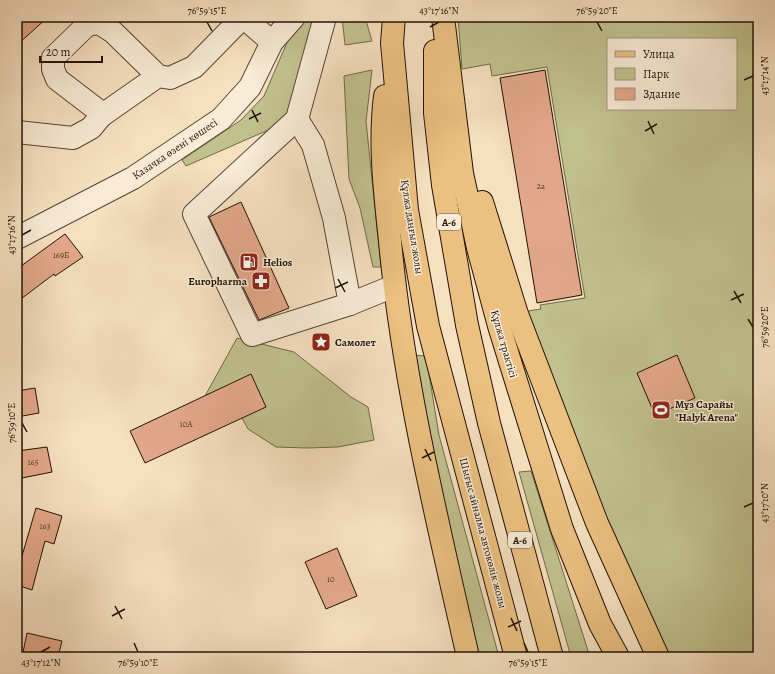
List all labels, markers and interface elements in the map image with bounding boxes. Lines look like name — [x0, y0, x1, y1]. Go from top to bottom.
text: 76°59'15"E — [187, 4, 227, 17]
text: 43°17'16"N — [419, 4, 459, 17]
text: 76°59'20"E — [576, 4, 618, 17]
scale bar — [40, 38, 102, 64]
legend — [607, 38, 737, 110]
text: 20 m — [46, 44, 70, 60]
text: Улица — [643, 46, 675, 62]
text: 43°17'14"N — [758, 56, 771, 96]
text: Парк — [643, 66, 669, 82]
text: Здание — [643, 86, 680, 102]
street label: Казачка өзені көшесі — [129, 115, 221, 183]
street label: Құлжа даңғыл жолы — [397, 179, 427, 275]
house number: 2а — [537, 180, 546, 192]
road number: A-6 — [437, 214, 461, 230]
text: 43°17'16"N — [5, 215, 18, 255]
house number: 169Б — [53, 249, 69, 261]
fuel station icon: Helios — [238, 251, 260, 273]
place label: Helios — [263, 255, 293, 270]
pharmacy icon: Europharma — [250, 270, 272, 292]
place label: Europharma — [188, 274, 248, 289]
text: 76°59'20"E — [758, 306, 771, 348]
street label: Құлжа трактісі — [487, 308, 521, 380]
place icon: Самолет — [310, 331, 332, 353]
place label: Самолет — [335, 335, 376, 350]
place label: Мұз Сарайы "Halyk Arena" — [675, 397, 738, 425]
sports icon: Мұз Сарайы "Halyk Arena" — [650, 399, 672, 421]
text: 76°59'10"E — [5, 403, 18, 443]
house number: 10А — [179, 418, 193, 430]
house number: 165 — [27, 456, 39, 468]
street label: Шығыс айналма автокөлік жолы — [456, 456, 510, 610]
text: 43°17'10"N — [758, 483, 771, 523]
house number: 163 — [40, 520, 51, 532]
road number: A-6 — [508, 532, 532, 548]
house number: 10 — [327, 573, 335, 585]
text: 43°17'12"N — [21, 656, 61, 669]
text: 76°59'10"E — [118, 656, 158, 669]
text: 76°59'15"E — [508, 656, 548, 669]

